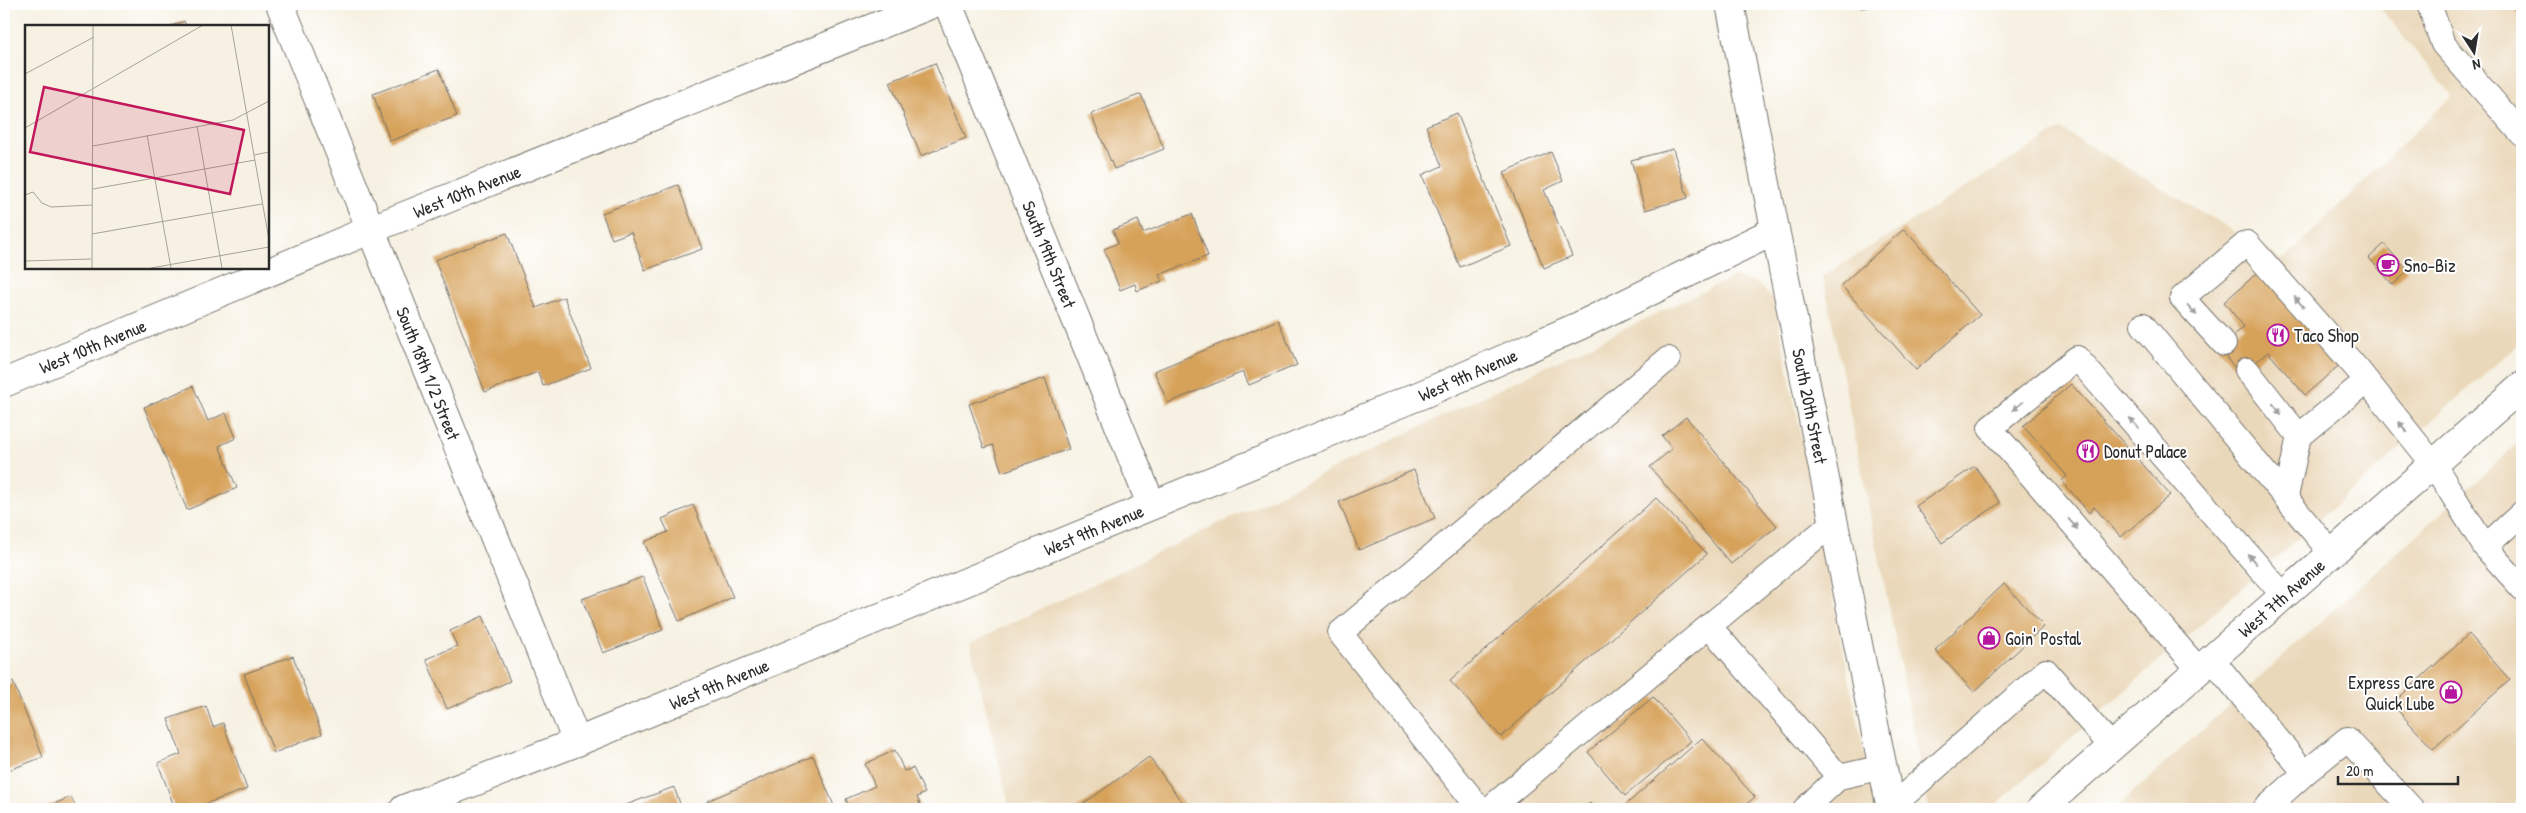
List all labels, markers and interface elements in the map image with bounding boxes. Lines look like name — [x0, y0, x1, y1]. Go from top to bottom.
inset map — [25, 25, 269, 269]
north arrow — [2448, 28, 2498, 78]
text: N — [2471, 55, 2482, 75]
street label: West 10th Avenue — [409, 158, 524, 224]
street label: South 19th Street — [1017, 197, 1083, 312]
cafe icon: Sno-Biz — [2376, 253, 2400, 277]
place label: Sno-Biz — [2404, 253, 2456, 278]
one-way arrow — [2294, 296, 2305, 308]
street label: South 18th 1/2 Street — [391, 303, 467, 444]
one-way arrow — [2187, 303, 2198, 316]
street label: West 10th Avenue — [35, 312, 150, 379]
restaurant icon: Taco Shop — [2266, 323, 2290, 347]
place label: Taco Shop — [2294, 323, 2359, 348]
street label: West 9th Avenue — [1414, 342, 1521, 407]
street label: South 20th Street — [1787, 346, 1834, 467]
one-way arrow — [2012, 400, 2025, 411]
one-way arrow — [2272, 402, 2282, 415]
one-way arrow — [2128, 418, 2140, 430]
one-way arrow — [2398, 420, 2409, 433]
restaurant icon: Donut Palace — [2076, 439, 2100, 463]
place label: Donut Palace — [2104, 439, 2187, 464]
street label: West 9th Avenue — [1040, 498, 1147, 561]
one-way arrow — [2068, 518, 2079, 531]
street label: West 7th Avenue — [2232, 553, 2330, 643]
one-way arrow — [2246, 553, 2257, 566]
shop icon: Goin' Postal — [1977, 626, 2001, 650]
place label: Goin' Postal — [2005, 626, 2081, 651]
street label: West 9th Avenue — [665, 652, 773, 715]
place label: Express Care Quick Lube — [2348, 670, 2435, 716]
shop icon: Express Care Quick Lube — [2439, 680, 2463, 704]
scale bar — [2338, 753, 2458, 785]
text: 20 m — [2346, 760, 2373, 781]

